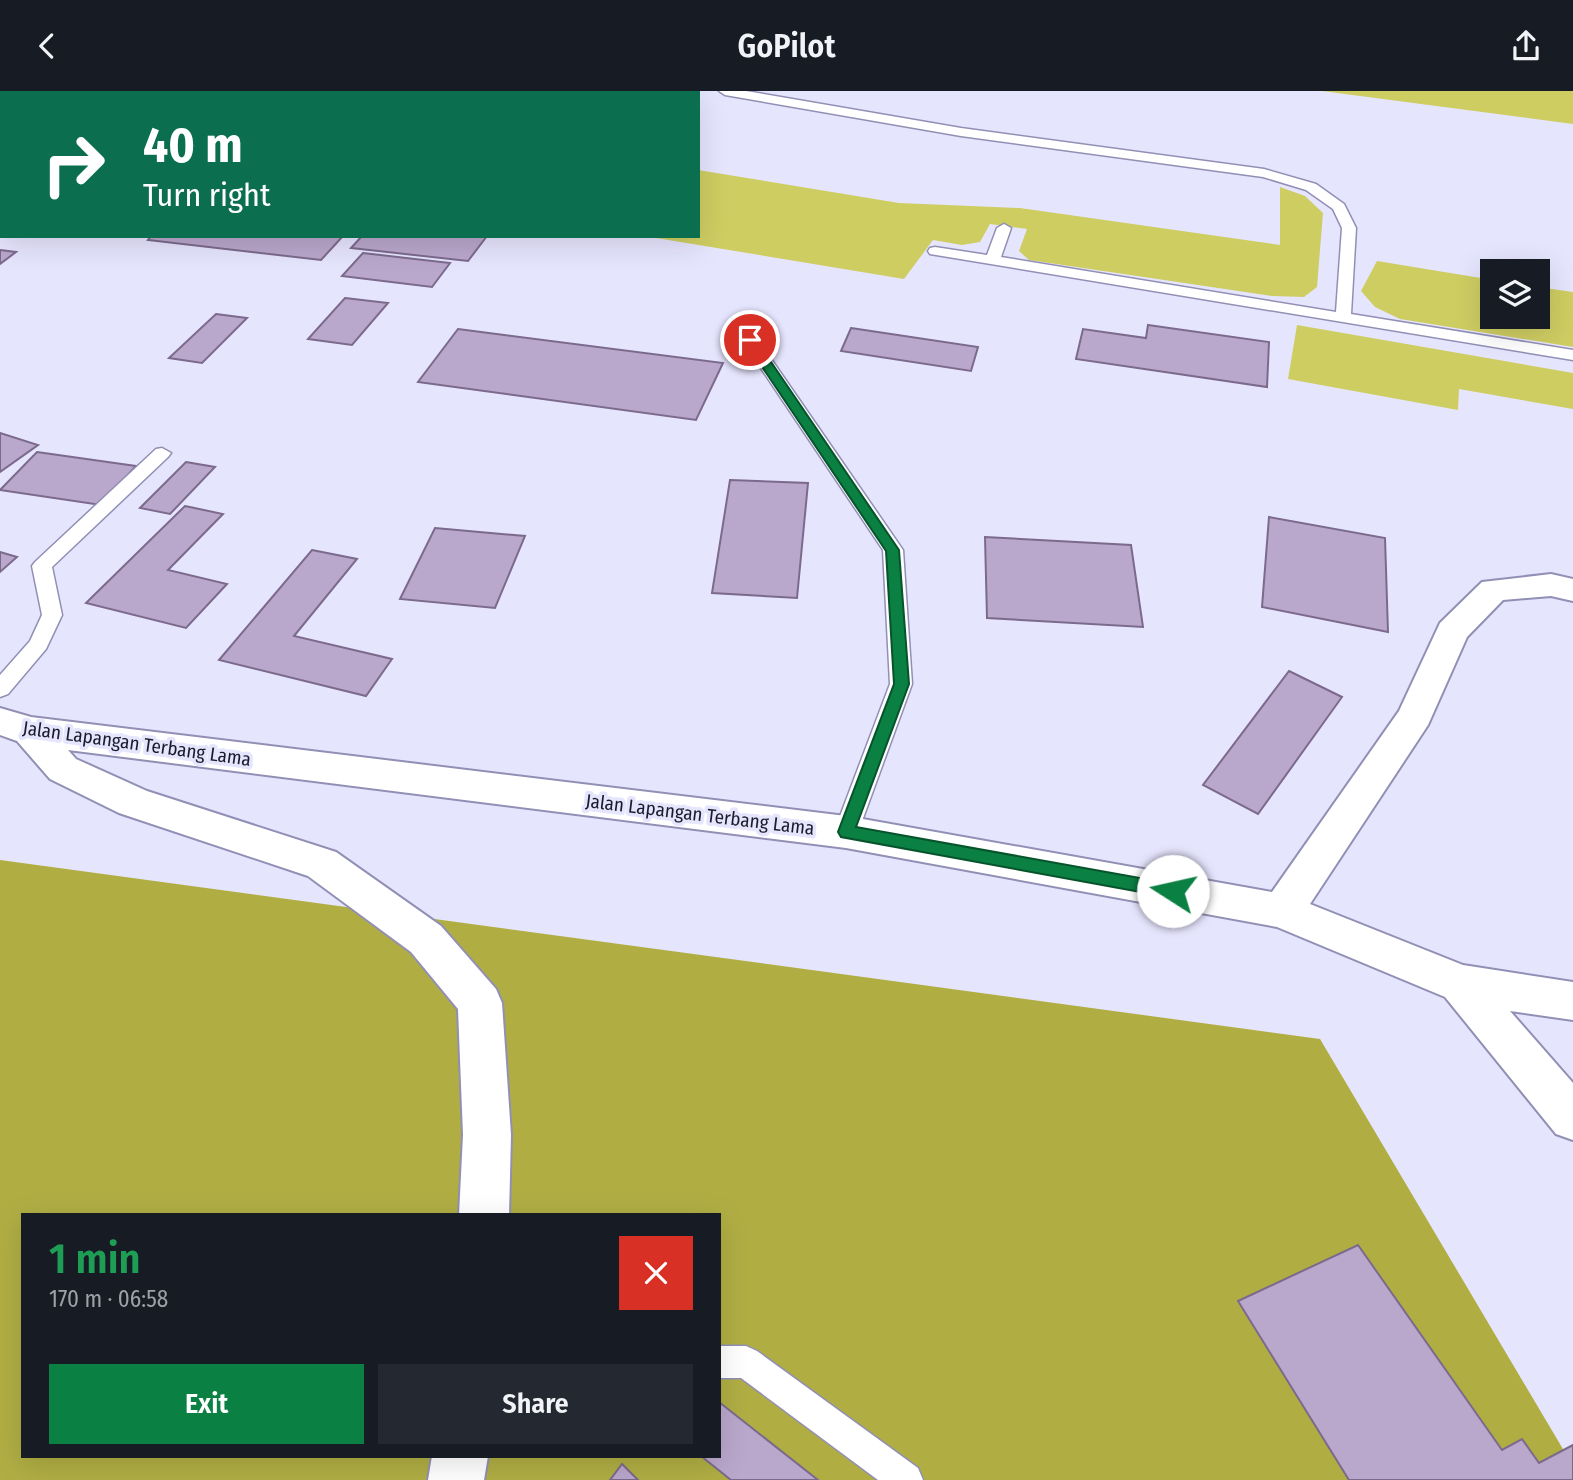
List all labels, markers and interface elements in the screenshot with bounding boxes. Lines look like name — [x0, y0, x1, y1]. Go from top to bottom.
icon: back — [28, 27, 66, 65]
text: GoPilot — [738, 27, 835, 65]
icon: share — [1507, 27, 1545, 65]
text: 40 m — [143, 116, 243, 175]
icon: right — [28, 119, 119, 210]
text: Turn right — [143, 176, 270, 214]
map controls — [1480, 259, 1550, 329]
button: layers — [1480, 259, 1550, 329]
pin — [720, 310, 780, 370]
icon: arrive — [731, 321, 769, 359]
street label: Jalan Lapangan Terbang Lama — [21, 716, 252, 771]
street label: Jalan Lapangan Terbang Lama — [584, 789, 816, 840]
position arrow — [1136, 854, 1210, 928]
text: 1 min — [49, 1234, 140, 1284]
button: close — [619, 1236, 693, 1310]
text: 170 m · 06:58 — [49, 1285, 168, 1313]
button: Exit — [49, 1364, 364, 1444]
button: Share — [378, 1364, 693, 1444]

